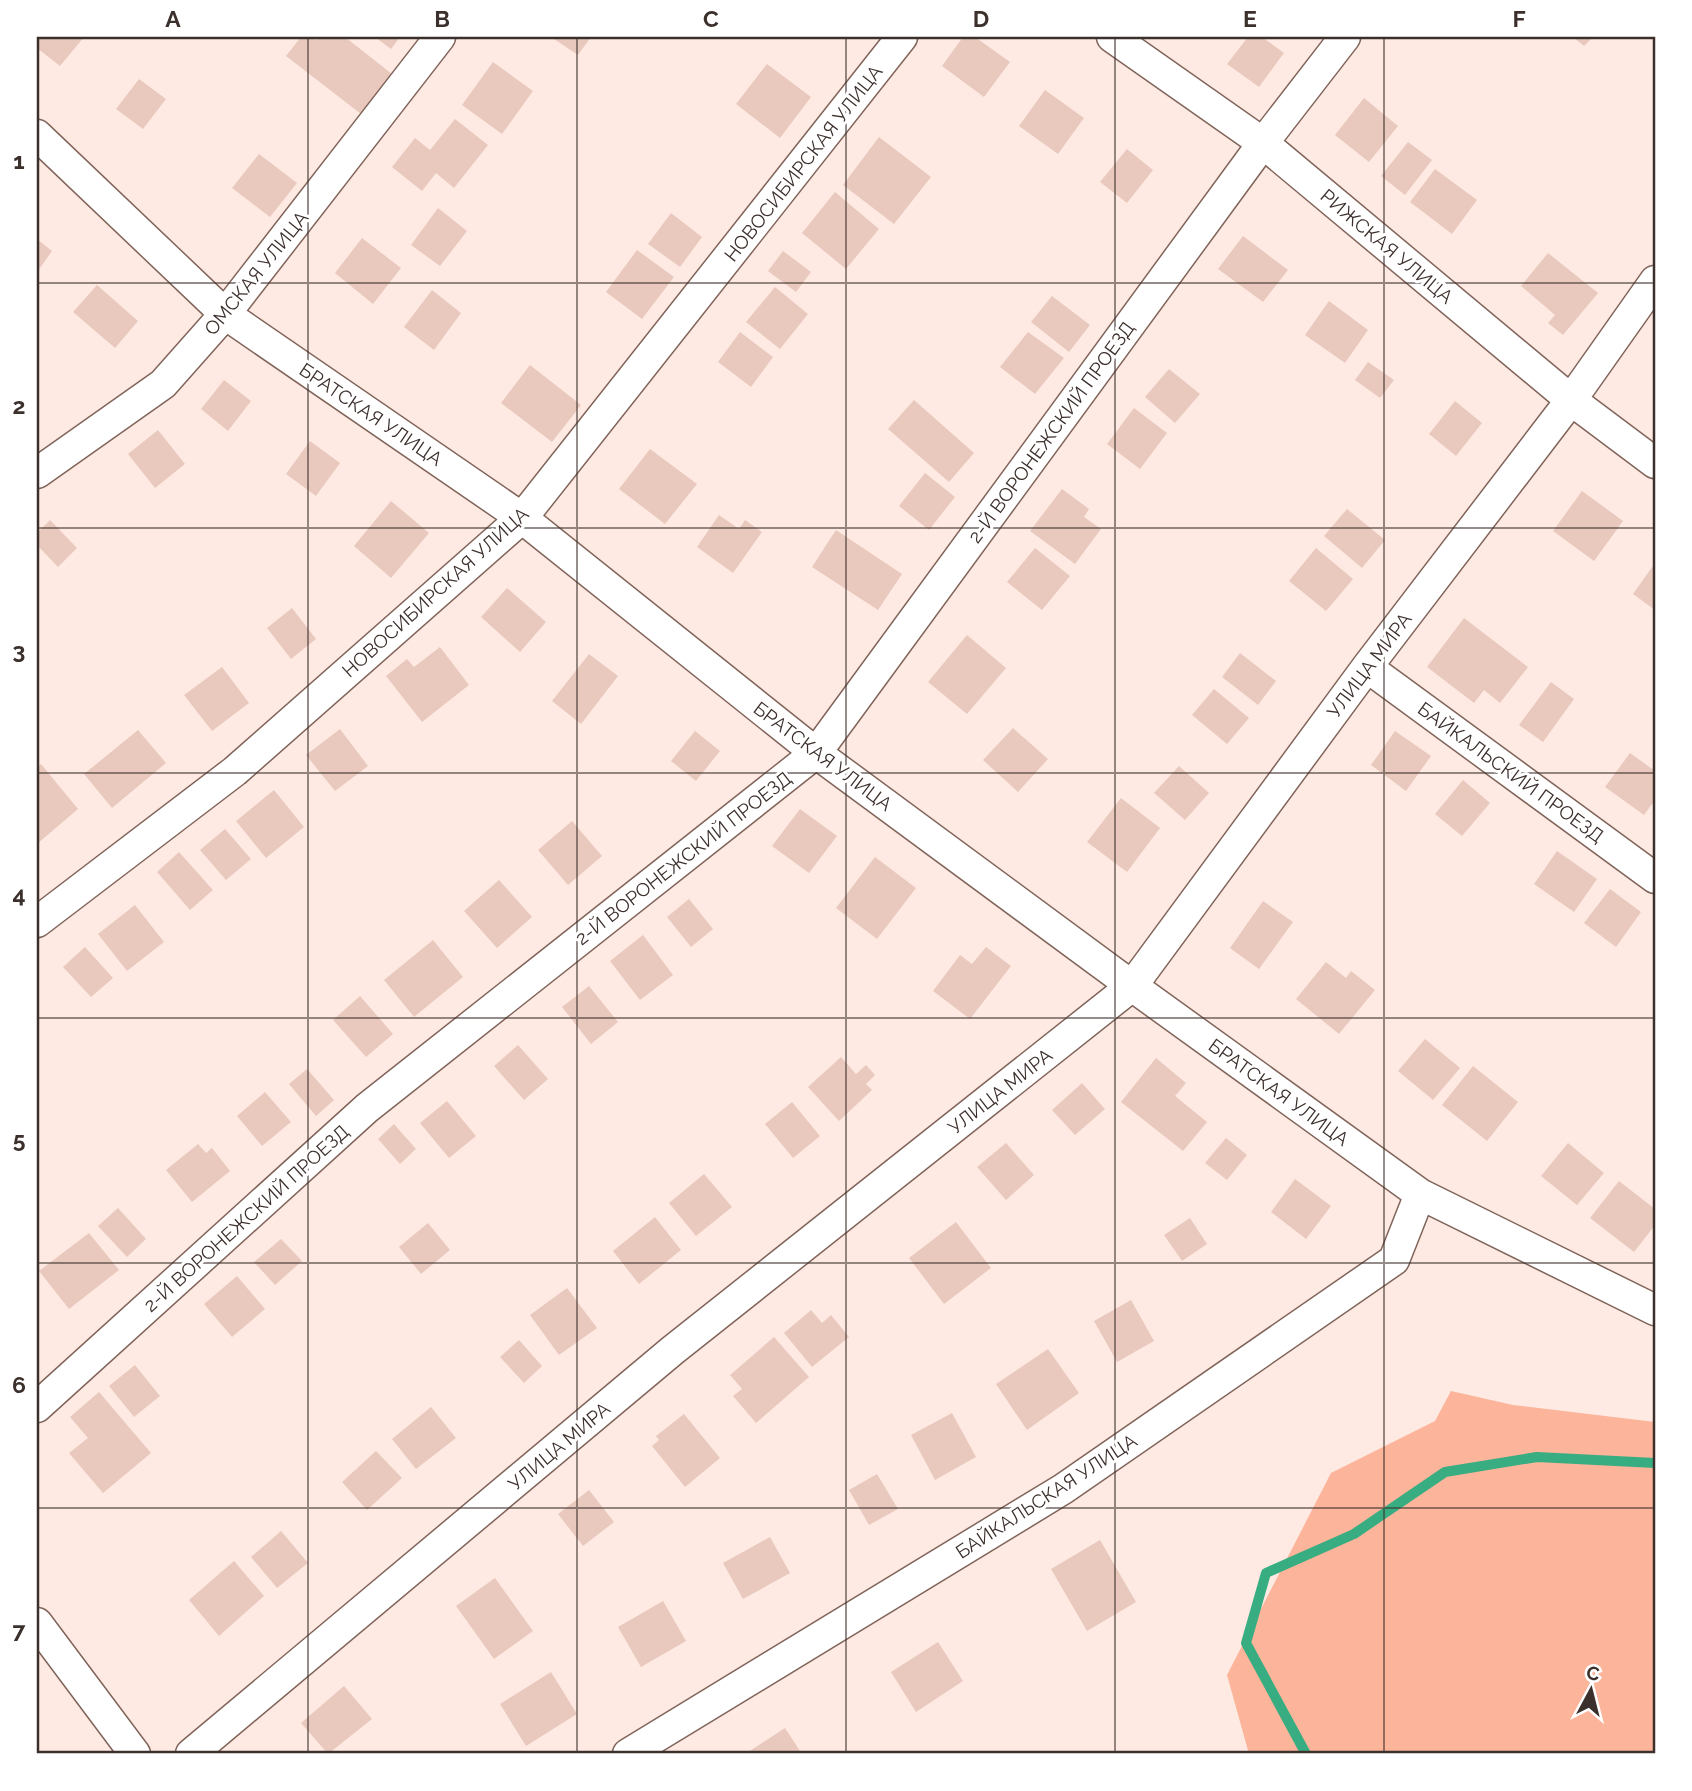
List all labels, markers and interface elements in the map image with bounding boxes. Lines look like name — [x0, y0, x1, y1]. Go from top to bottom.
text: A — [165, 5, 181, 32]
text: B — [434, 5, 450, 32]
text: C — [703, 5, 719, 32]
text: D — [973, 5, 989, 32]
text: E — [1243, 5, 1257, 32]
text: F — [1512, 5, 1526, 32]
street label: НОВОСИБИРСКАЯ УЛИЦА — [720, 60, 887, 265]
text: 1 — [13, 147, 25, 174]
street label: РИЖСКАЯ УЛИЦА — [1316, 184, 1458, 308]
street label: ОМСКАЯ УЛИЦА — [199, 207, 313, 339]
street label: 2-Й ВОРОНЕЖСКИЙ ПРОЕЗД — [963, 317, 1139, 547]
street label: БРАТСКАЯ УЛИЦА — [295, 358, 447, 470]
text: 2 — [13, 392, 25, 419]
street label: НОВОСИБИРСКАЯ УЛИЦА — [337, 502, 533, 681]
street label: УЛИЦА МИРА — [1322, 608, 1416, 722]
text: 3 — [13, 637, 25, 664]
street label: БРАТСКАЯ УЛИЦА — [749, 697, 897, 815]
street label: БАЙКАЛЬСКИЙ ПРОЕЗД — [1414, 697, 1608, 847]
street label: 2-Й ВОРОНЕЖСКИЙ ПРОЕЗД — [571, 767, 795, 949]
text: 4 — [12, 881, 26, 908]
street label: БРАТСКАЯ УЛИЦА — [1205, 1034, 1353, 1150]
street label: УЛИЦА МИРА — [944, 1044, 1056, 1138]
street label: 2-Й ВОРОНЕЖСКИЙ ПРОЕЗД — [139, 1120, 353, 1316]
text: 5 — [13, 1126, 26, 1153]
text: 6 — [12, 1371, 26, 1398]
street label: УЛИЦА МИРА — [504, 1397, 614, 1495]
street label: БАЙКАЛЬСКАЯ УЛИЦА — [951, 1429, 1141, 1563]
text: 7 — [13, 1616, 26, 1643]
north arrow — [1556, 1654, 1626, 1724]
text: С — [1585, 1661, 1601, 1685]

